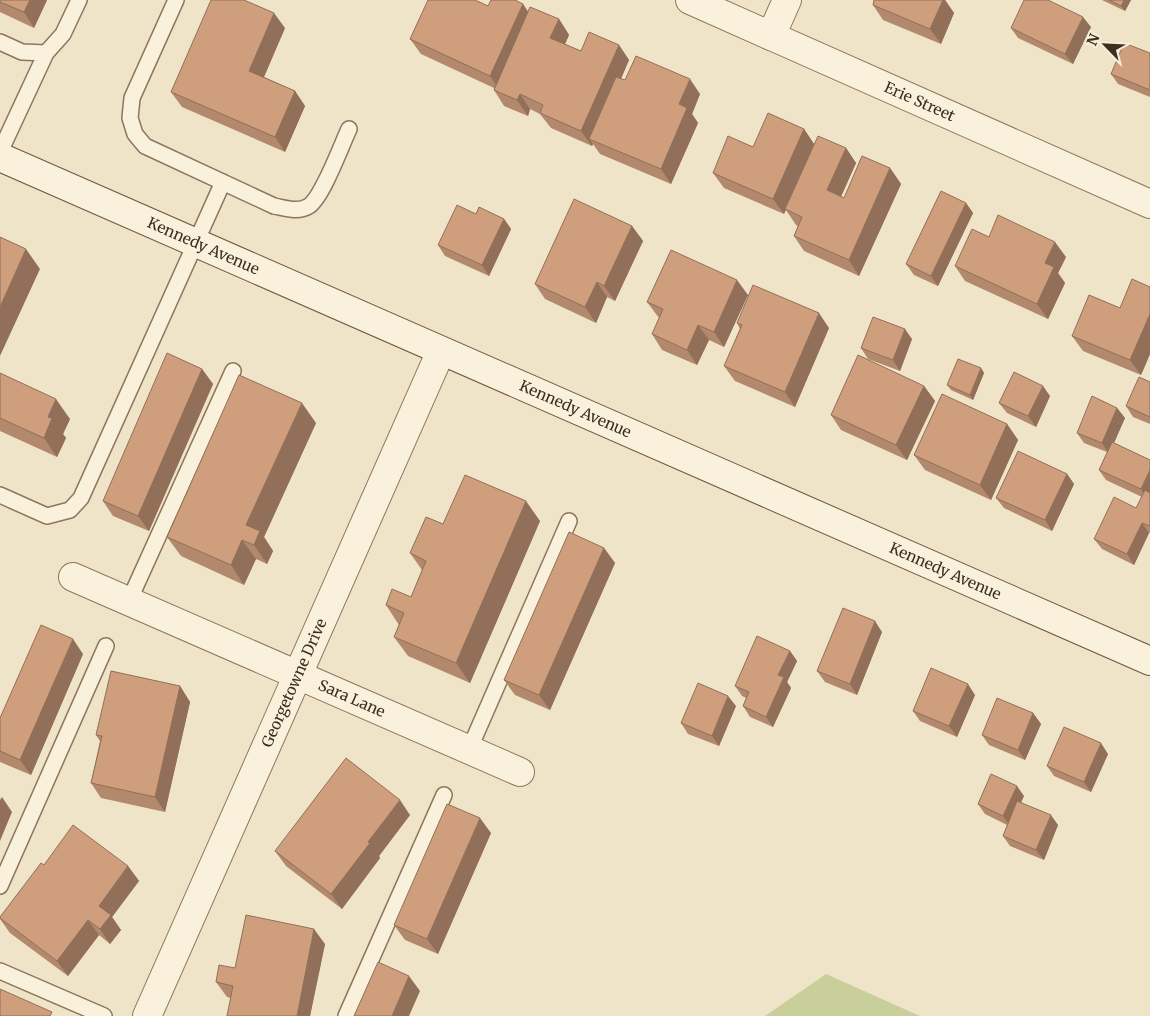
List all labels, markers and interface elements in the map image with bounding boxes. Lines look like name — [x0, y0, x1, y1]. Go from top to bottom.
north arrow — [1080, 20, 1130, 70]
text: N — [1083, 31, 1104, 48]
street label: Erie Street — [881, 77, 958, 125]
street label: Kennedy Avenue — [145, 213, 263, 279]
street label: Kennedy Avenue — [517, 376, 634, 442]
street label: Kennedy Avenue — [887, 538, 1004, 604]
street label: Georgetowne Drive — [257, 615, 331, 750]
street label: Sara Lane — [315, 675, 388, 721]

